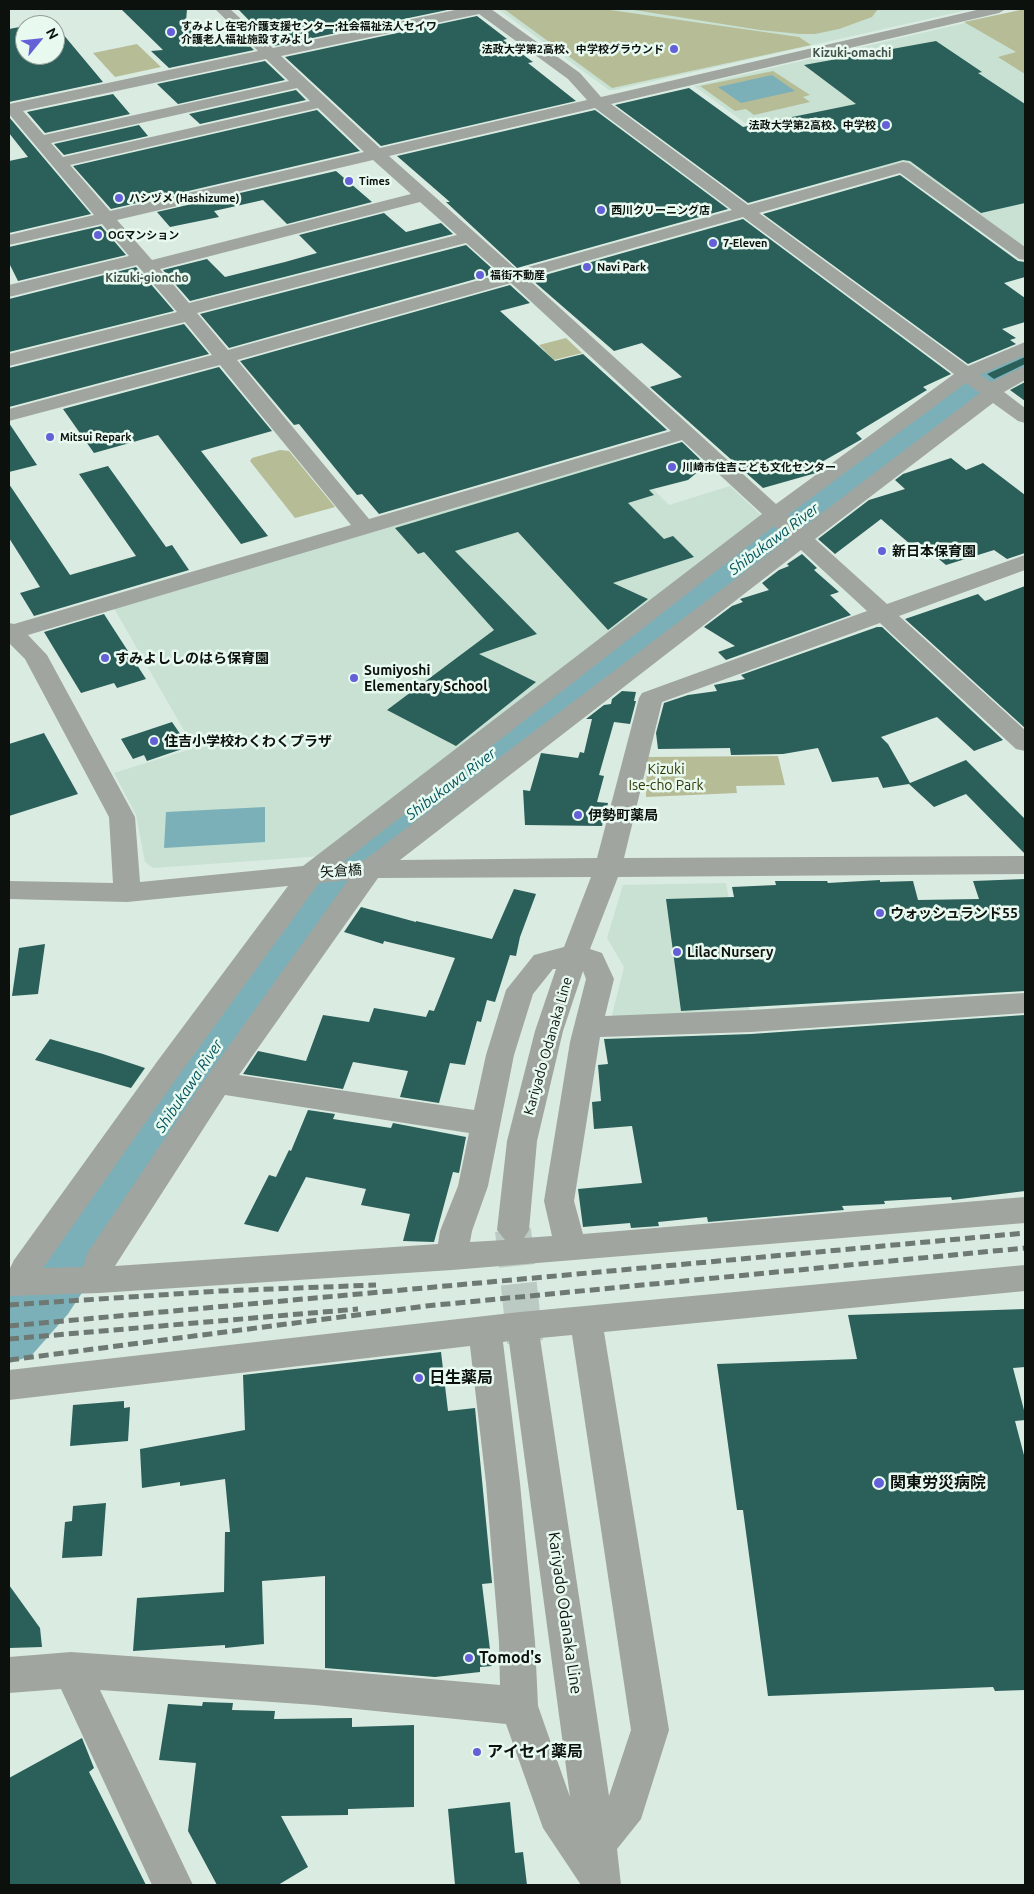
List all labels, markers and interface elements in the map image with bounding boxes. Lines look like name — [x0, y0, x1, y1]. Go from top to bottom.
north arrow — [15, 15, 65, 65]
place label: すみよし在宅介護支援センター;社会福祉法人セイワ 介護老人福祉施設すみよし — [181, 19, 437, 45]
text: N — [43, 25, 62, 42]
marker: すみよし在宅介護支援センター;社会福祉法人セイワ 介護老人福祉施設すみよし — [165, 26, 177, 38]
place label: 法政大学第2高校、中学校グラウンド — [482, 42, 664, 56]
marker: 法政大学第2高校、中学校グラウンド — [668, 43, 680, 55]
district label: Kizuki-omachi — [813, 46, 891, 60]
place label: 法政大学第2高校、中学校 — [749, 118, 876, 132]
marker: 法政大学第2高校、中学校 — [880, 119, 892, 131]
place label: Times — [359, 174, 390, 188]
marker: Times — [343, 175, 355, 187]
place label: ハシヅメ (Hashizume) — [129, 191, 239, 205]
marker: ハシヅメ (Hashizume) — [113, 192, 125, 204]
place label: 西川クリーニング店 — [611, 203, 710, 217]
marker: 西川クリーニング店 — [595, 204, 607, 216]
place label: OGマンション — [108, 228, 179, 242]
marker: OGマンション — [92, 229, 104, 241]
place label: 7-Eleven — [723, 236, 768, 250]
marker: 7-Eleven — [707, 237, 719, 249]
place label: Navi Park — [597, 260, 646, 274]
marker: Navi Park — [581, 261, 593, 273]
place label: 福街不動産 — [490, 268, 545, 282]
marker: 福街不動産 — [474, 269, 486, 281]
district label: Kizuki-gioncho — [105, 271, 189, 285]
place label: Mitsui Repark — [60, 430, 131, 444]
marker: Mitsui Repark — [44, 431, 56, 443]
place label: 川崎市住吉こども文化センター — [682, 460, 836, 474]
marker: 川崎市住吉こども文化センター — [666, 461, 678, 473]
water label: Shibukawa River — [725, 499, 823, 579]
place label: 新日本保育園 — [892, 543, 976, 559]
marker: 新日本保育園 — [876, 545, 888, 557]
place label: すみよししのはら保育園 — [115, 650, 269, 666]
marker: すみよししのはら保育園 — [99, 652, 111, 664]
place label: Sumiyoshi Elementary School — [364, 662, 487, 694]
marker: Sumiyoshi Elementary School — [348, 672, 360, 684]
place label: 住吉小学校わくわくプラザ — [164, 733, 332, 749]
marker: 住吉小学校わくわくプラザ — [148, 735, 160, 747]
water label: Shibukawa River — [402, 744, 500, 824]
park label: Kizuki Ise-cho Park — [628, 761, 704, 794]
place label: 伊勢町薬局 — [588, 807, 658, 823]
marker: 伊勢町薬局 — [572, 809, 584, 821]
street label: 矢倉橋 — [319, 861, 363, 881]
place label: ウォッシュランド55 — [890, 905, 1018, 921]
marker: ウォッシュランド55 — [874, 907, 886, 919]
place label: Lilac Nursery — [687, 944, 773, 960]
marker: Lilac Nursery — [671, 946, 683, 958]
street label: Kariyado Odanaka Line — [520, 975, 576, 1117]
water label: Shibukawa River — [151, 1036, 227, 1136]
place label: 日生薬局 — [429, 1368, 493, 1388]
marker: 日生薬局 — [413, 1372, 425, 1384]
place label: 関東労災病院 — [890, 1473, 986, 1493]
marker: 関東労災病院 — [872, 1476, 886, 1490]
street label: Kariyado Odanaka Line — [544, 1531, 586, 1695]
place label: Tomod's — [479, 1648, 542, 1668]
marker: Tomod's — [463, 1652, 475, 1664]
place label: アイセイ薬局 — [487, 1742, 583, 1762]
marker: アイセイ薬局 — [471, 1746, 483, 1758]

